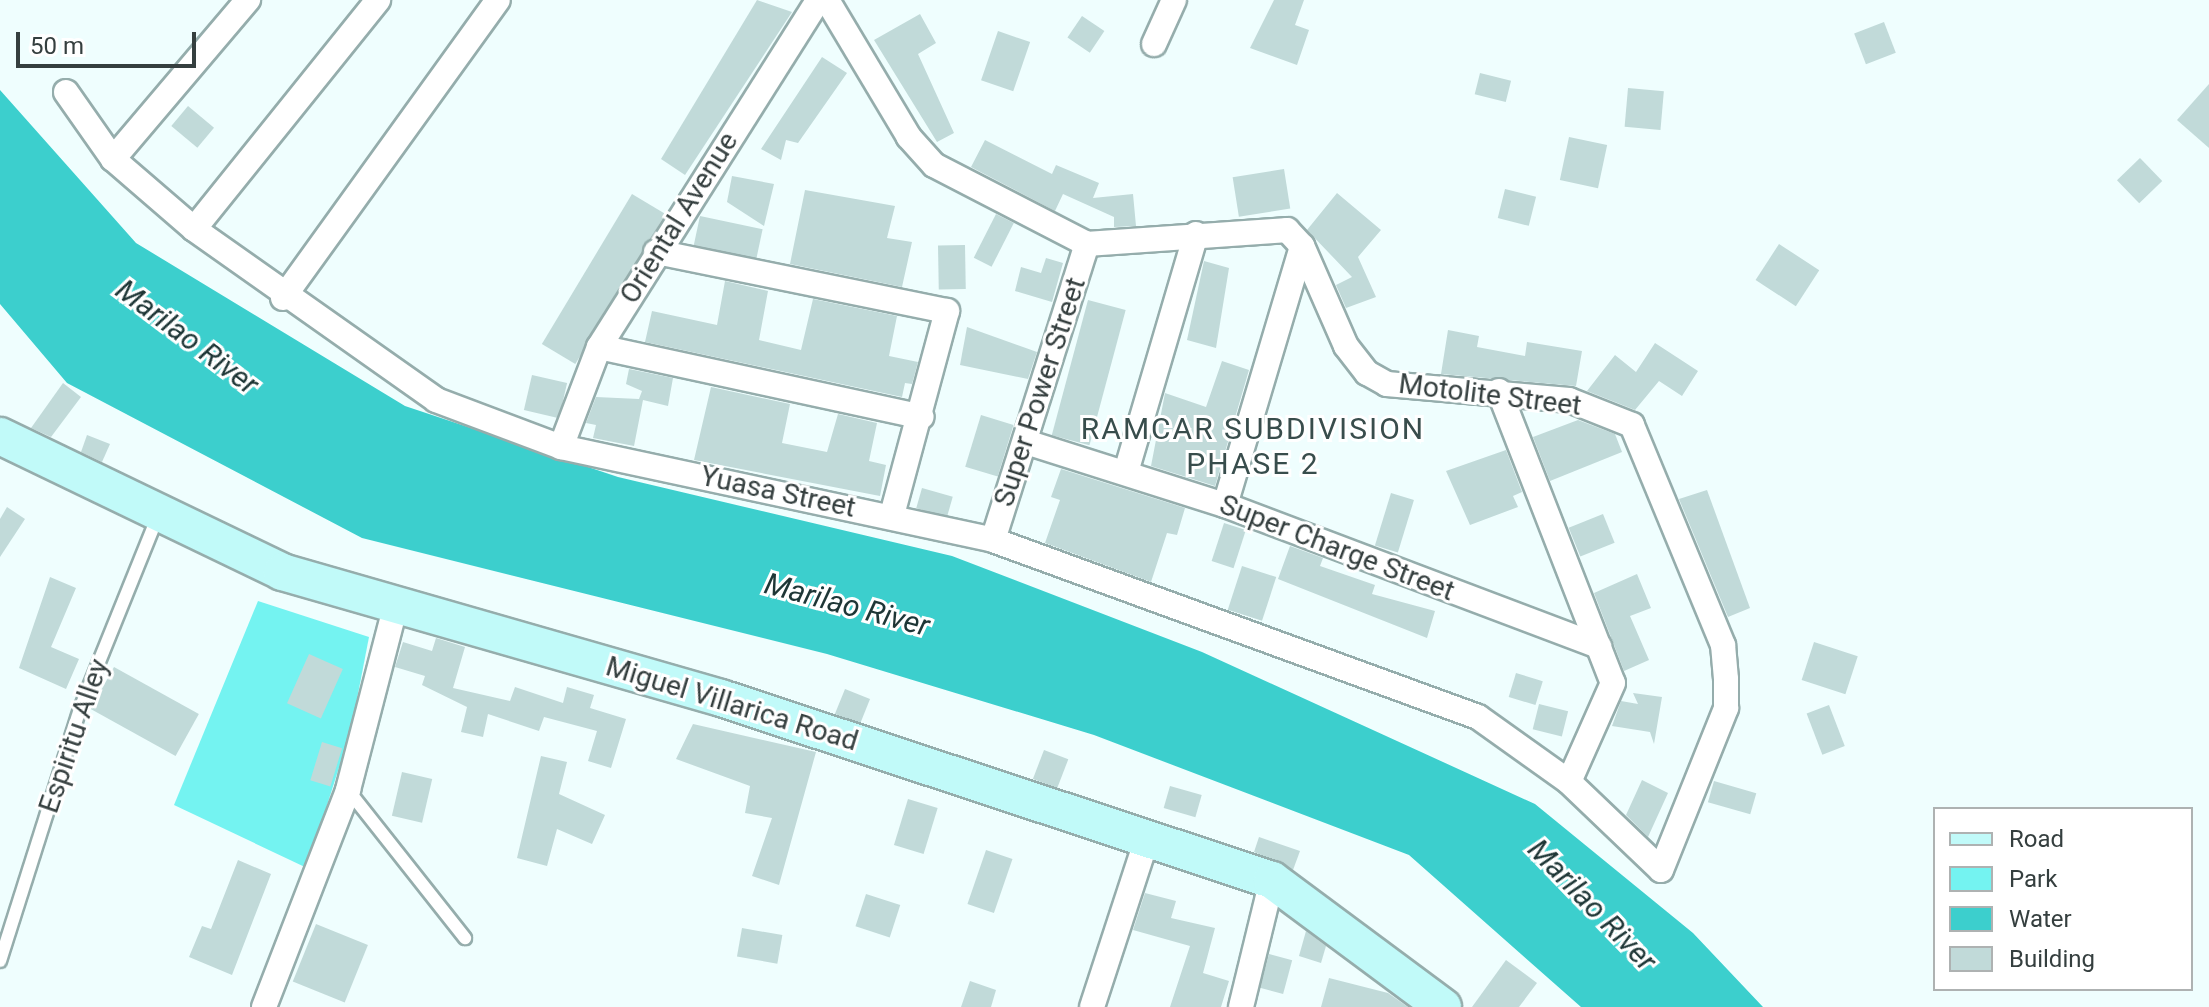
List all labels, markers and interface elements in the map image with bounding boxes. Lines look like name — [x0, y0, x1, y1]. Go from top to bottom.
scale bar — [20, 16, 200, 66]
text: 50 m — [30, 32, 84, 60]
street label: Oriental Avenue — [613, 126, 745, 310]
water label: Marilao River — [109, 272, 265, 402]
street label: Super Power Street — [987, 273, 1093, 511]
street label: Motolite Street — [1397, 367, 1583, 423]
district label: RAMCAR SUBDIVISION PHASE 2 — [1081, 411, 1425, 482]
street label: Yuasa Street — [698, 459, 858, 525]
street label: Super Charge Street — [1215, 488, 1459, 608]
water label: Marilao River — [761, 566, 933, 644]
street label: Miguel Villarica Road — [602, 650, 862, 758]
street label: Espiritu Alley — [32, 655, 116, 817]
legend — [1933, 807, 2193, 991]
text: Road — [2009, 825, 2064, 853]
water label: Marilao River — [1520, 832, 1664, 978]
text: Park — [2009, 865, 2057, 893]
text: Water — [2009, 905, 2072, 933]
text: Building — [2009, 945, 2095, 973]

